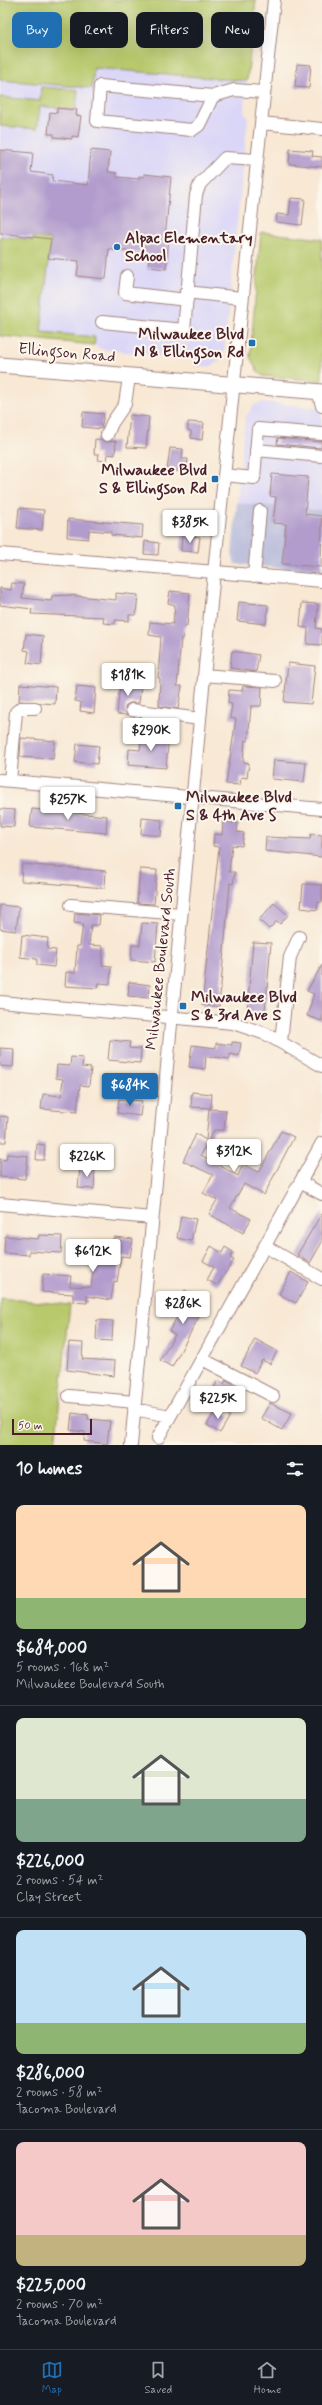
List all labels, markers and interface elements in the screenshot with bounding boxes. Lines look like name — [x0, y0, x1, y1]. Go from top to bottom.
chip: Buy — [12, 12, 62, 48]
chip: Rent — [70, 12, 128, 48]
chip: Filters — [136, 12, 203, 48]
chip: New — [211, 12, 264, 48]
place label: Alpac Elementary School — [125, 228, 253, 267]
marker: Alpac Elementary School — [112, 242, 122, 252]
place label: Milwaukee Blvd N & Ellingson Rd — [134, 324, 244, 365]
street label: Ellingson Road — [17, 338, 116, 369]
marker: Milwaukee Blvd N & Ellingson Rd — [247, 338, 257, 348]
place label: Milwaukee Blvd S & Ellingson Rd — [99, 460, 207, 501]
marker: Milwaukee Blvd S & Ellingson Rd — [210, 474, 220, 484]
pin: $385K — [162, 510, 218, 544]
text: $385K — [171, 514, 209, 531]
pin: $181K — [100, 663, 156, 697]
text: $181K — [111, 667, 145, 684]
pin: $290K — [123, 718, 179, 752]
text: $290K — [132, 722, 170, 739]
pin: $257K — [40, 787, 96, 821]
place label: Milwaukee Blvd S & 4th Ave S — [186, 787, 292, 826]
text: $257K — [49, 791, 87, 808]
marker: Milwaukee Blvd S & 4th Ave S — [173, 801, 183, 811]
street label: Milwaukee Boulevard South — [141, 867, 181, 1051]
place label: Milwaukee Blvd S & 3rd Ave S — [191, 987, 297, 1026]
marker: Milwaukee Blvd S & 3rd Ave S — [178, 1001, 188, 1011]
pin: $684K — [102, 1073, 158, 1107]
text: $684K — [111, 1077, 149, 1094]
pin: $312K — [206, 1139, 262, 1173]
text: $312K — [216, 1143, 252, 1160]
pin: $226K — [59, 1144, 115, 1178]
text: $226K — [69, 1148, 105, 1165]
pin: $612K — [65, 1239, 121, 1273]
text: $612K — [75, 1243, 111, 1260]
pin: $286K — [155, 1291, 211, 1325]
text: $286K — [165, 1295, 201, 1312]
pin: $225K — [190, 1386, 246, 1420]
text: $225K — [199, 1390, 237, 1407]
scale bar — [12, 1417, 92, 1436]
text: 50 m — [18, 1419, 43, 1433]
text: 10 homes — [16, 1458, 82, 1480]
icon: filters — [284, 1458, 306, 1480]
icon: home — [125, 1531, 197, 1603]
text: $684,000 — [16, 1637, 87, 1659]
text: 5 rooms · 168 m² — [16, 1659, 109, 1676]
text: Milwaukee Boulevard South — [16, 1676, 165, 1693]
icon: home — [125, 1744, 197, 1816]
text: $226,000 — [16, 1850, 84, 1872]
text: 2 rooms · 54 m² — [16, 1872, 103, 1889]
text: Clay Street — [16, 1889, 82, 1906]
icon: home — [125, 1956, 197, 2028]
text: $286,000 — [16, 2062, 85, 2084]
text: 2 rooms · 58 m² — [16, 2084, 103, 2101]
text: Tacoma Boulevard — [16, 2101, 117, 2118]
icon: home — [125, 2168, 197, 2240]
text: $225,000 — [16, 2274, 86, 2296]
text: 2 rooms · 70 m² — [16, 2296, 103, 2313]
text: Tacoma Boulevard — [16, 2313, 117, 2330]
tab: Map — [41, 2359, 63, 2397]
tab: Saved — [144, 2359, 172, 2397]
tab: Home — [254, 2359, 281, 2397]

